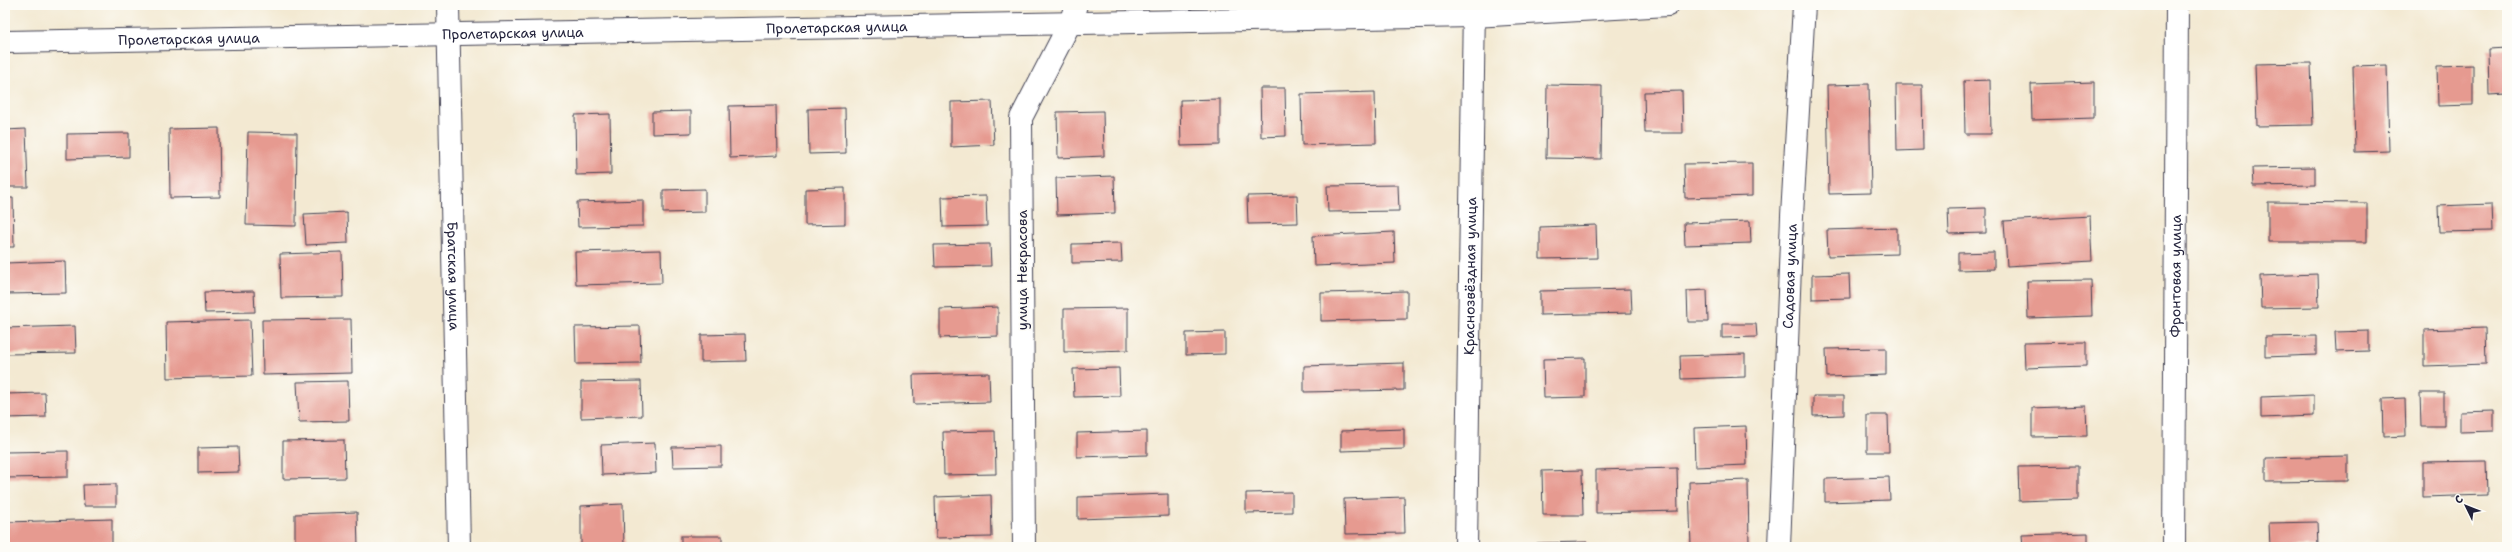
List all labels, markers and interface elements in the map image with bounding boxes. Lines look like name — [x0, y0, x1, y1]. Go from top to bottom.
street label: Пролетарская улица — [766, 17, 908, 38]
street label: Пролетарская улица — [442, 23, 584, 43]
street label: Пролетарская улица — [118, 28, 260, 49]
street label: Краснозвёздная улица — [1460, 197, 1480, 355]
street label: улица Некрасова — [1013, 210, 1031, 330]
street label: Фронтовая улица — [2166, 214, 2185, 338]
street label: Братская улица — [443, 221, 464, 331]
street label: Садовая улица — [1779, 223, 1801, 329]
north arrow — [2446, 486, 2486, 526]
text: С — [2451, 492, 2467, 507]

